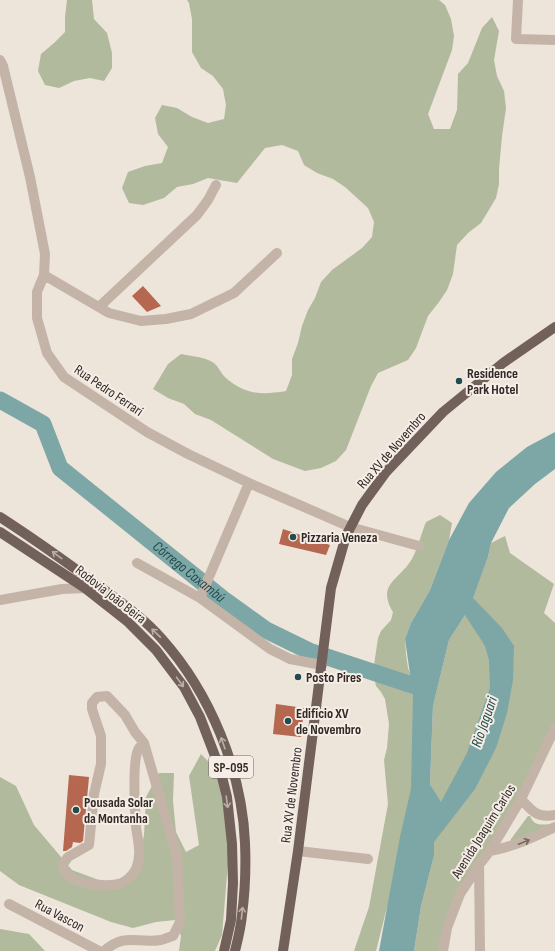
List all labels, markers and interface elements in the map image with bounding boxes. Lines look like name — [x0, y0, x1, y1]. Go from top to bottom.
street label: Rua Pedro Ferrari — [71, 361, 147, 420]
place label: Residence Park Hotel — [467, 365, 518, 398]
marker: Residence Park Hotel — [454, 376, 464, 386]
street label: Rua XV de Novembro — [353, 408, 430, 492]
place label: Pizzaria Veneza — [301, 529, 378, 546]
marker: Pizzaria Veneza — [288, 532, 298, 542]
water label: Córrego Caxambú — [149, 537, 230, 608]
one-way arrow — [51, 551, 62, 559]
street label: Rodovia João Beira — [72, 562, 149, 627]
one-way arrow — [151, 628, 161, 638]
place label: Posto Pires — [306, 669, 361, 686]
marker: Posto Pires — [293, 672, 303, 682]
one-way arrow — [176, 676, 184, 687]
water label: Rio Jaguari — [467, 693, 502, 750]
place label: Edifício XV de Novembro — [296, 705, 361, 738]
marker: Edifício XV de Novembro — [283, 716, 293, 726]
one-way arrow — [219, 738, 227, 750]
street label: Rua XV de Novembro — [277, 746, 306, 844]
road number: SP-095 — [209, 756, 253, 778]
street label: Avenida Joaquim Carlos — [447, 781, 519, 882]
place label: Pousada Solar da Montanha — [84, 794, 154, 827]
one-way arrow — [223, 795, 231, 808]
marker: Pousada Solar da Montanha — [71, 805, 81, 815]
one-way arrow — [517, 837, 529, 845]
street label: Rua Vascon — [32, 895, 87, 936]
one-way arrow — [239, 907, 246, 920]

